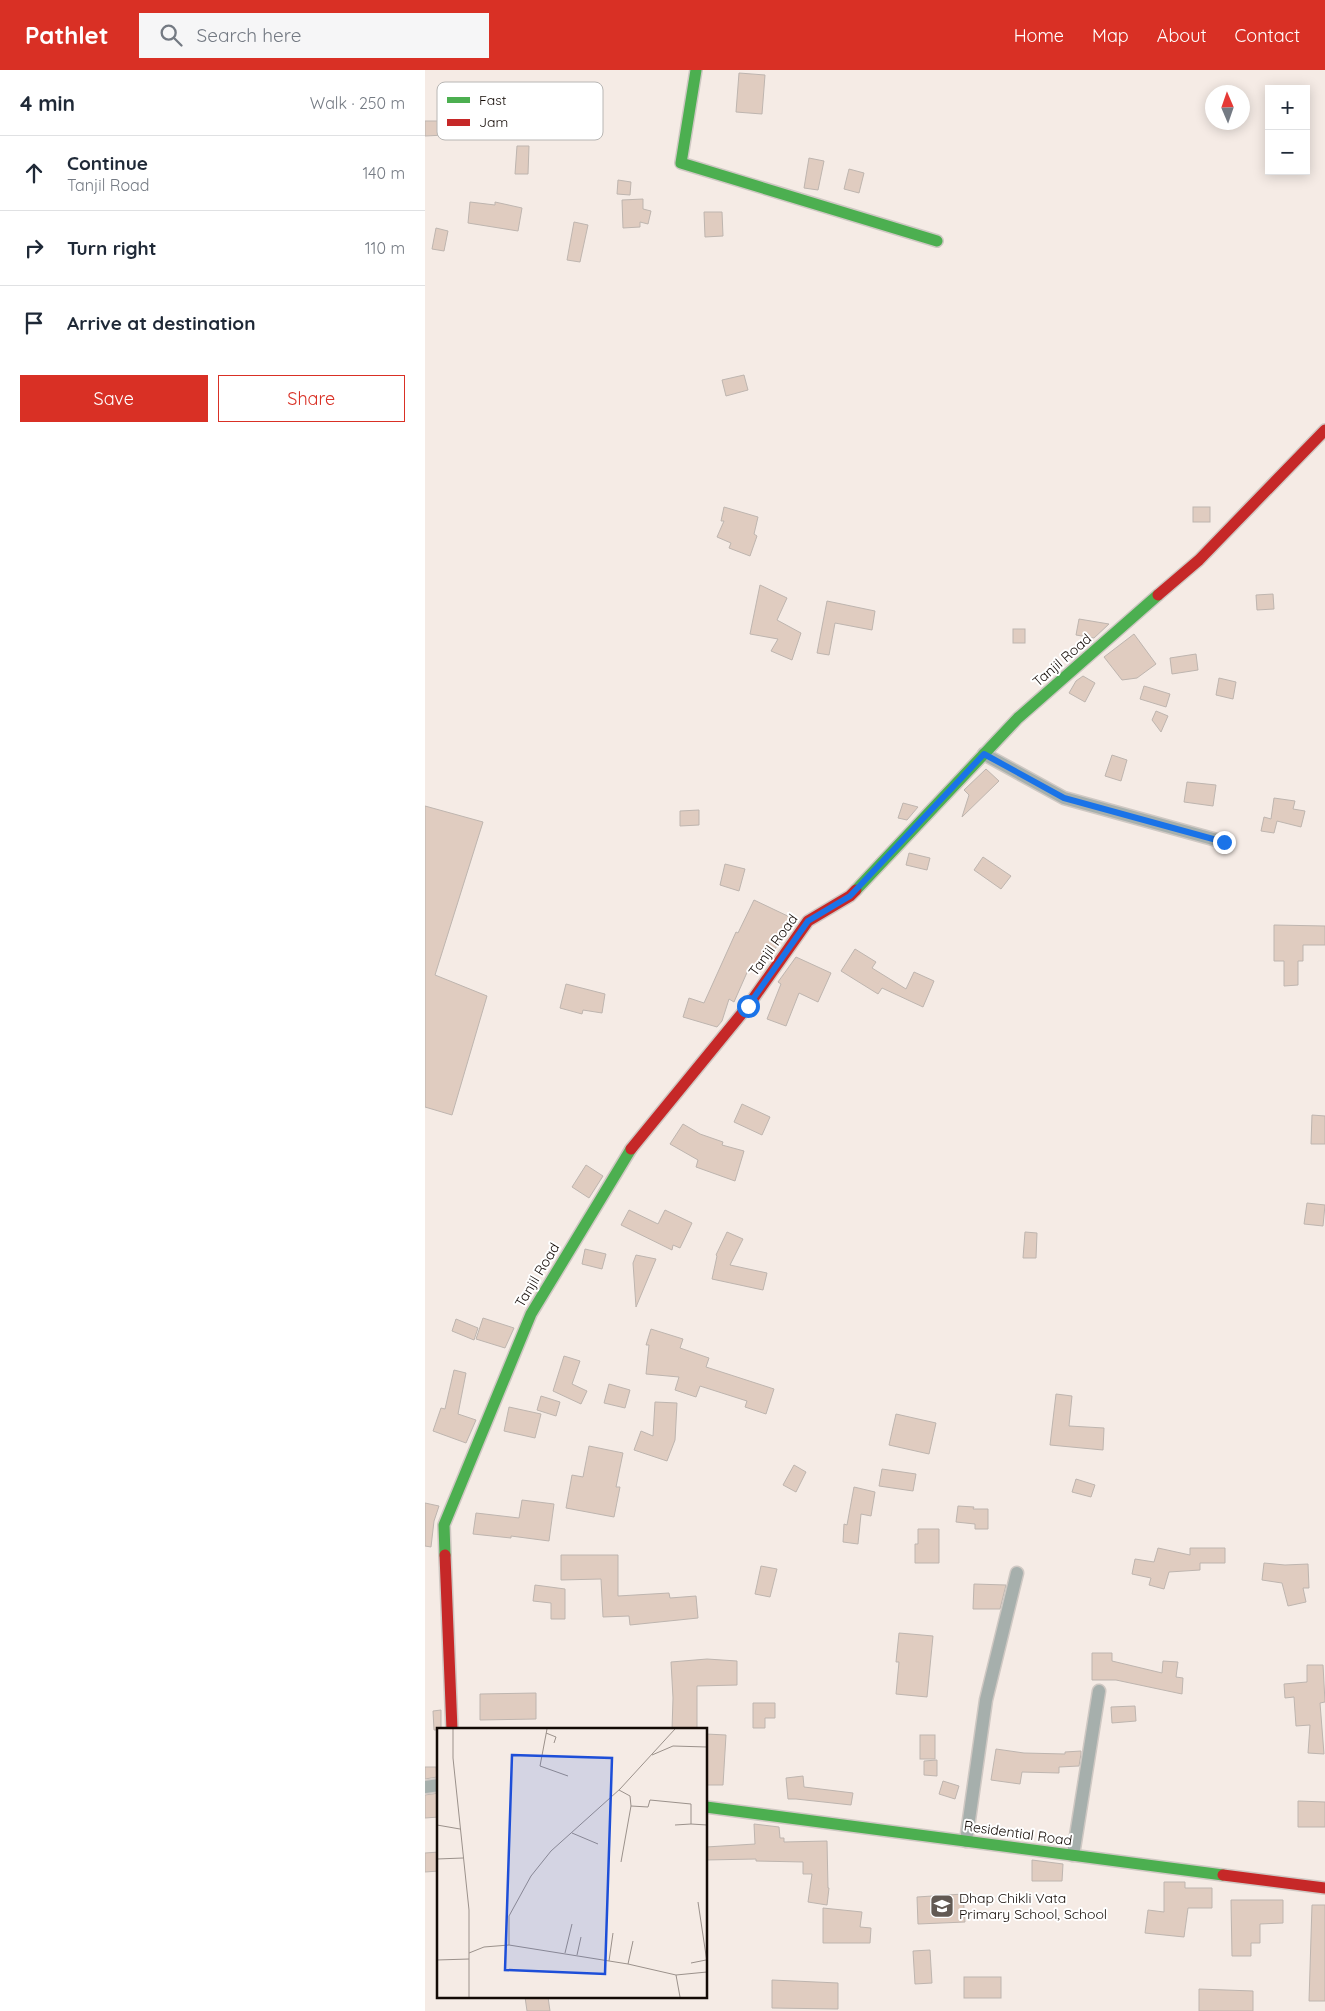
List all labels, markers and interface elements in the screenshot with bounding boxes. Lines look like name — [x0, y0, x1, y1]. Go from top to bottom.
search box — [139, 13, 489, 58]
text: Pathlet — [25, 20, 109, 50]
icon: search — [157, 21, 185, 49]
text: Search here — [197, 23, 301, 47]
text: Home — [1014, 24, 1064, 47]
text: Map — [1092, 24, 1129, 47]
text: About — [1157, 24, 1207, 47]
text: Contact — [1235, 24, 1300, 47]
legend — [437, 82, 603, 140]
north arrow — [1205, 85, 1250, 130]
map controls — [1265, 85, 1310, 175]
button: + — [1265, 85, 1310, 130]
text: 4 min — [20, 90, 75, 116]
text: Fast — [479, 91, 507, 109]
text: Walk · 250 m — [310, 93, 405, 113]
text: Jam — [479, 113, 508, 131]
button: − — [1265, 130, 1310, 175]
text: Continue — [67, 151, 148, 175]
icon: ahead — [20, 159, 48, 187]
text: 140 m — [362, 163, 405, 183]
text: Tanjil Road — [67, 175, 150, 195]
icon: right — [20, 234, 48, 262]
text: Turn right — [67, 236, 156, 260]
text: 110 m — [365, 238, 405, 258]
icon: arrive — [20, 309, 48, 337]
text: Arrive at destination — [67, 311, 256, 335]
button: Save — [20, 375, 208, 422]
button: Share — [218, 375, 405, 422]
street label: Tanjil Road — [1029, 630, 1095, 690]
route end — [1213, 831, 1236, 854]
street label: Tanjil Road — [745, 911, 801, 979]
route start — [737, 995, 760, 1018]
street label: Tanjil Road — [511, 1239, 563, 1311]
inset map — [437, 1728, 707, 1998]
street label: Residential Road — [963, 1816, 1073, 1850]
place label: Dhap Chikli Vata Primary School, School — [959, 1889, 1107, 1923]
school or university icon: Dhap Chikli Vata Primary School, School — [929, 1893, 955, 1919]

